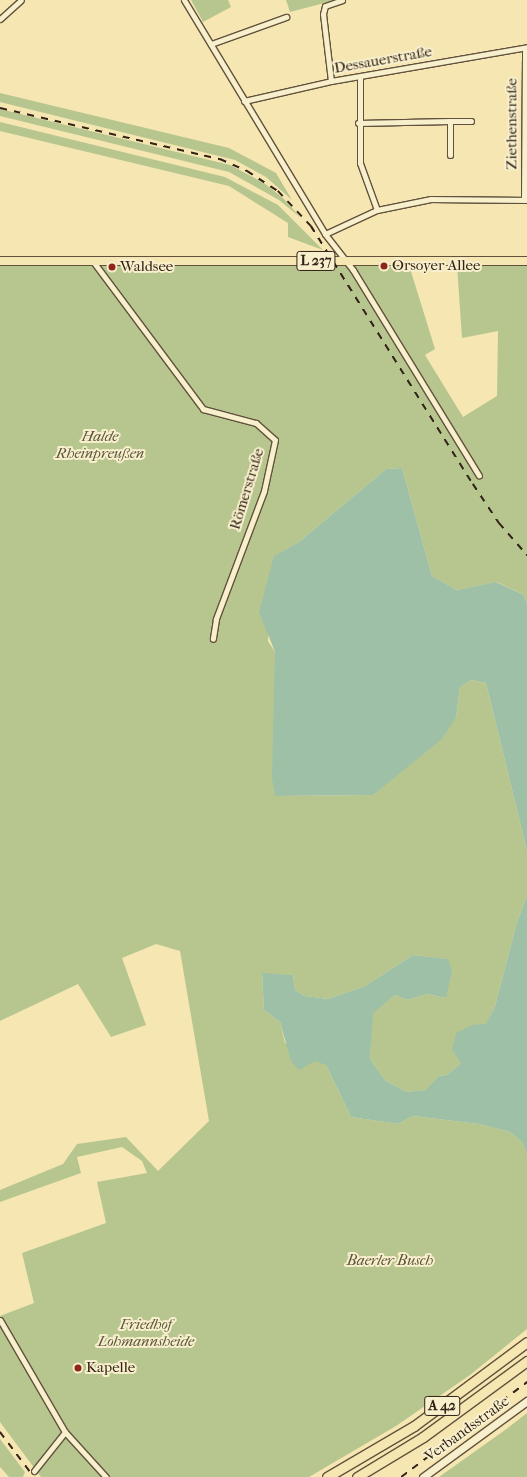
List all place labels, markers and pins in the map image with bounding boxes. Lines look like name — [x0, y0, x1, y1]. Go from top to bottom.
place label: Orsoyer Allee — [392, 257, 480, 275]
place label: Waldsee — [120, 258, 173, 276]
marker: Orsoyer Allee — [379, 261, 389, 271]
marker: Waldsee — [107, 262, 117, 272]
place label: Kapelle — [86, 1359, 135, 1377]
marker: Kapelle — [73, 1363, 83, 1373]

